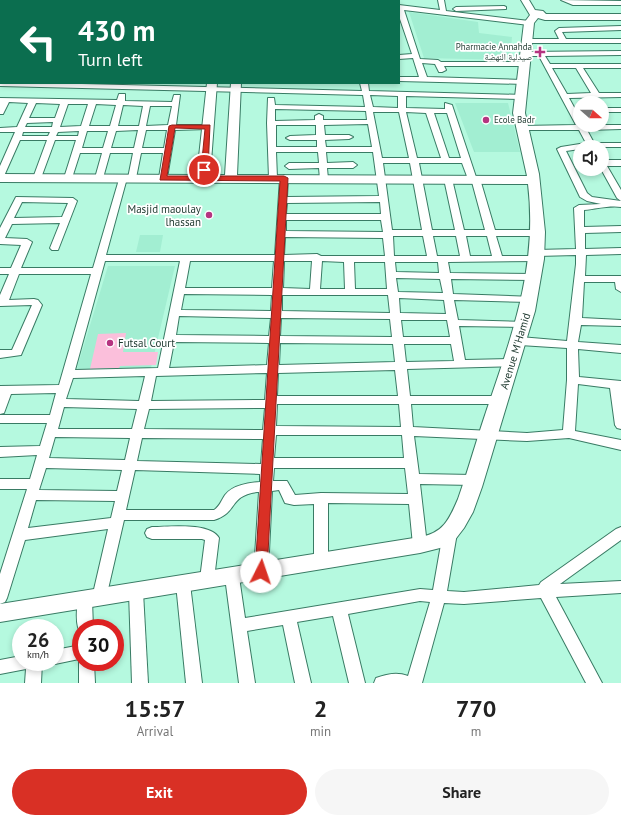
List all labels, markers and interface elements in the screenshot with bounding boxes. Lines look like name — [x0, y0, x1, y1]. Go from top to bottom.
text: 430 m — [78, 12, 155, 49]
icon: left — [12, 16, 64, 68]
place label: Pharmacie Annahda صيدلية النهضة — [456, 41, 532, 62]
marker: Pharmacie Annahda صيدلية النهضة — [535, 47, 545, 57]
text: Turn left — [78, 48, 143, 71]
north arrow — [573, 96, 609, 132]
map controls — [573, 96, 609, 176]
place label: Ecole Badr — [494, 114, 535, 125]
marker: Ecole Badr — [481, 115, 491, 125]
button: sound — [573, 140, 609, 176]
pin — [187, 153, 221, 187]
icon: arrive — [193, 159, 215, 181]
place label: Masjid maoulay lhassan — [127, 202, 202, 229]
marker: Masjid maoulay lhassan — [204, 210, 214, 220]
street label: Avenue M'Hamid — [497, 311, 533, 391]
place label: Futsal Court — [118, 336, 175, 350]
marker: Futsal Court — [105, 338, 115, 348]
position arrow — [240, 551, 282, 593]
speed limit sign: 30 — [72, 619, 124, 671]
text: 26 — [27, 627, 49, 653]
text: km/h — [27, 648, 49, 661]
text: 15:57 — [125, 693, 185, 724]
text: 2 — [314, 693, 327, 724]
text: 770 — [456, 693, 496, 724]
text: Arrival — [137, 723, 173, 740]
text: min — [310, 723, 331, 740]
text: m — [471, 723, 481, 740]
button: Exit — [12, 769, 307, 815]
button: Share — [315, 769, 609, 815]

